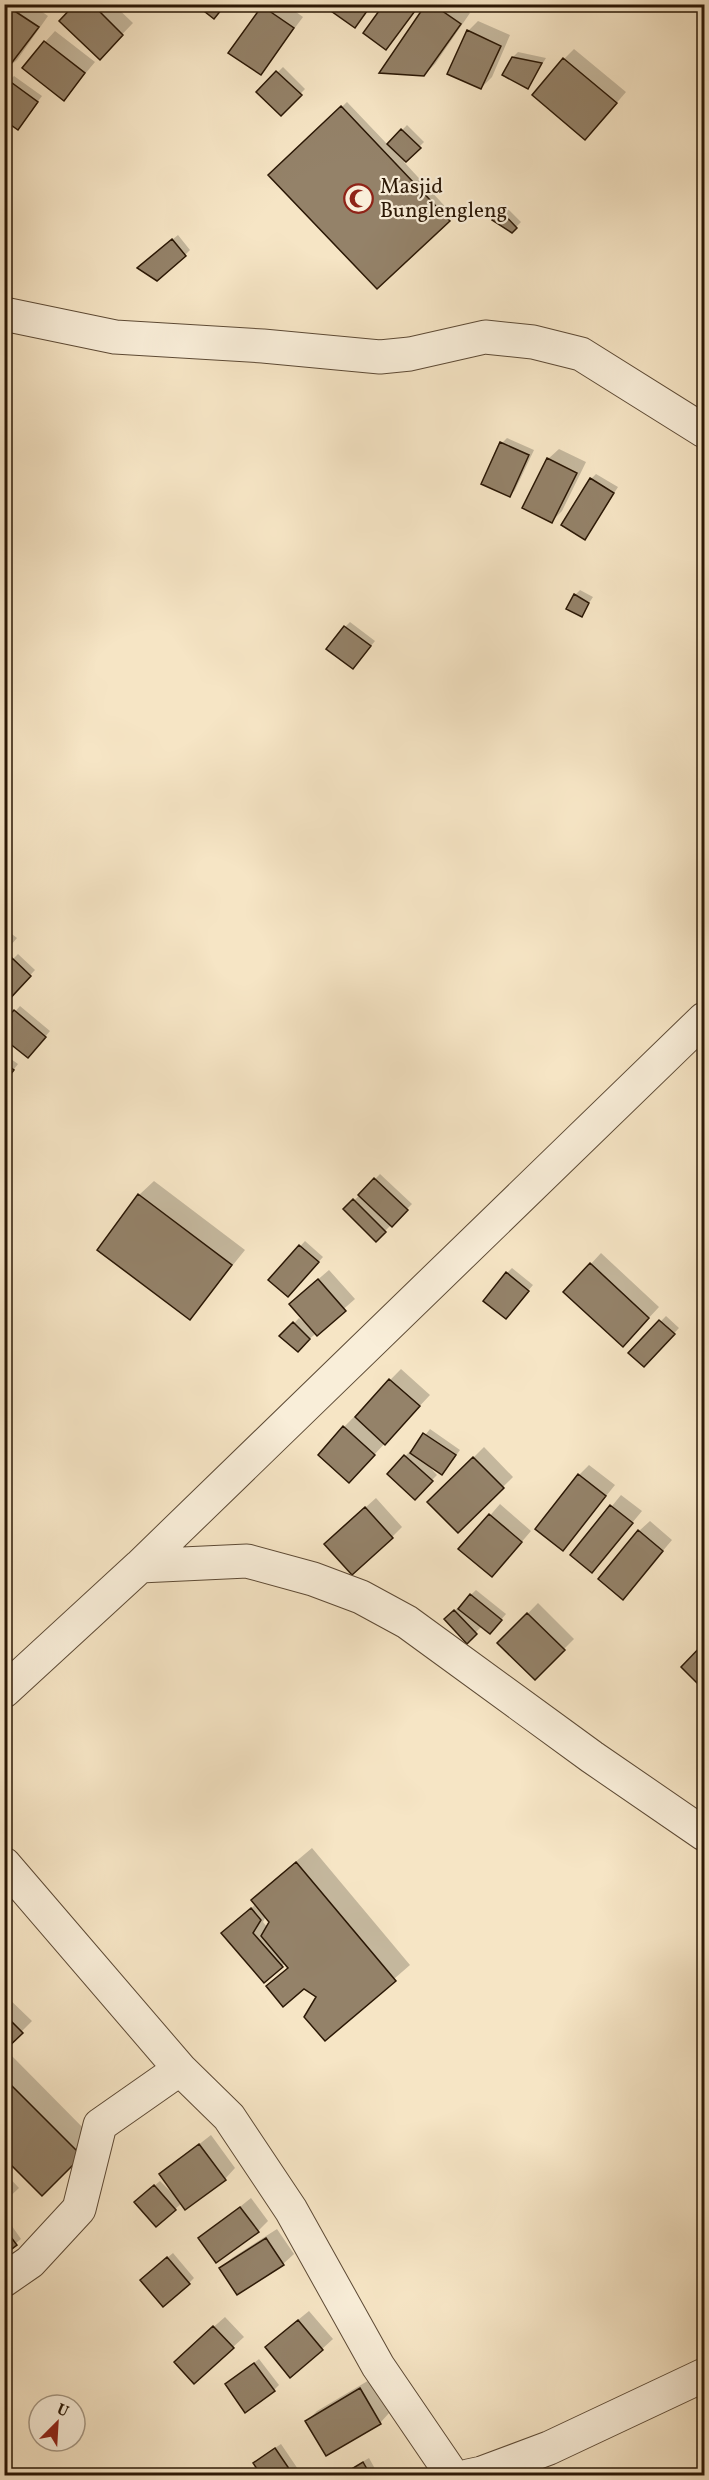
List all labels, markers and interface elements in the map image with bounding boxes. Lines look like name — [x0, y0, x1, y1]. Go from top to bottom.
place label: Masjid Bunglengleng — [380, 173, 507, 226]
mosque icon: Masjid Bunglengleng — [343, 182, 375, 214]
north arrow — [27, 2393, 87, 2453]
text: U — [53, 2399, 72, 2423]

